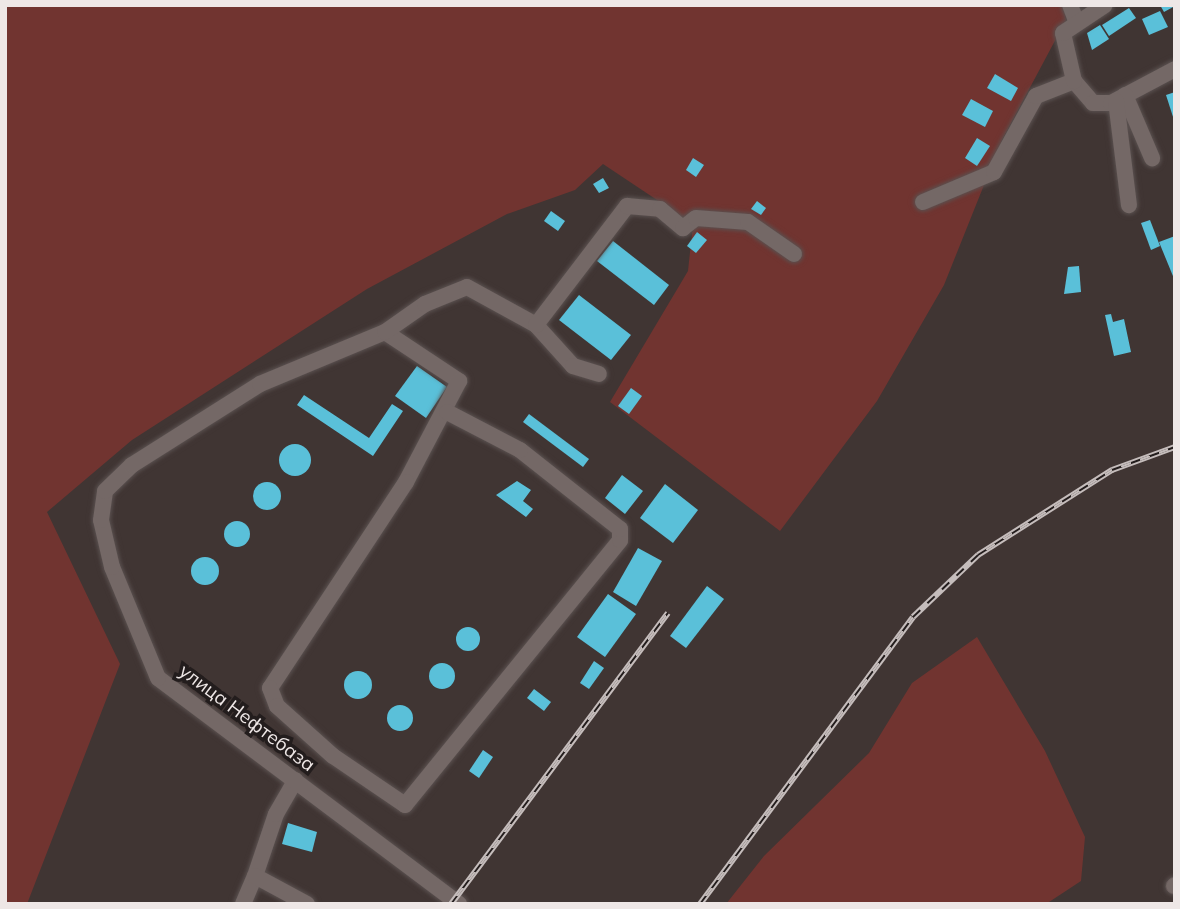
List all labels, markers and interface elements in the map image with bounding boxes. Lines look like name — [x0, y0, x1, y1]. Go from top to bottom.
street label: улица Нефтебаза — [175, 660, 319, 776]

